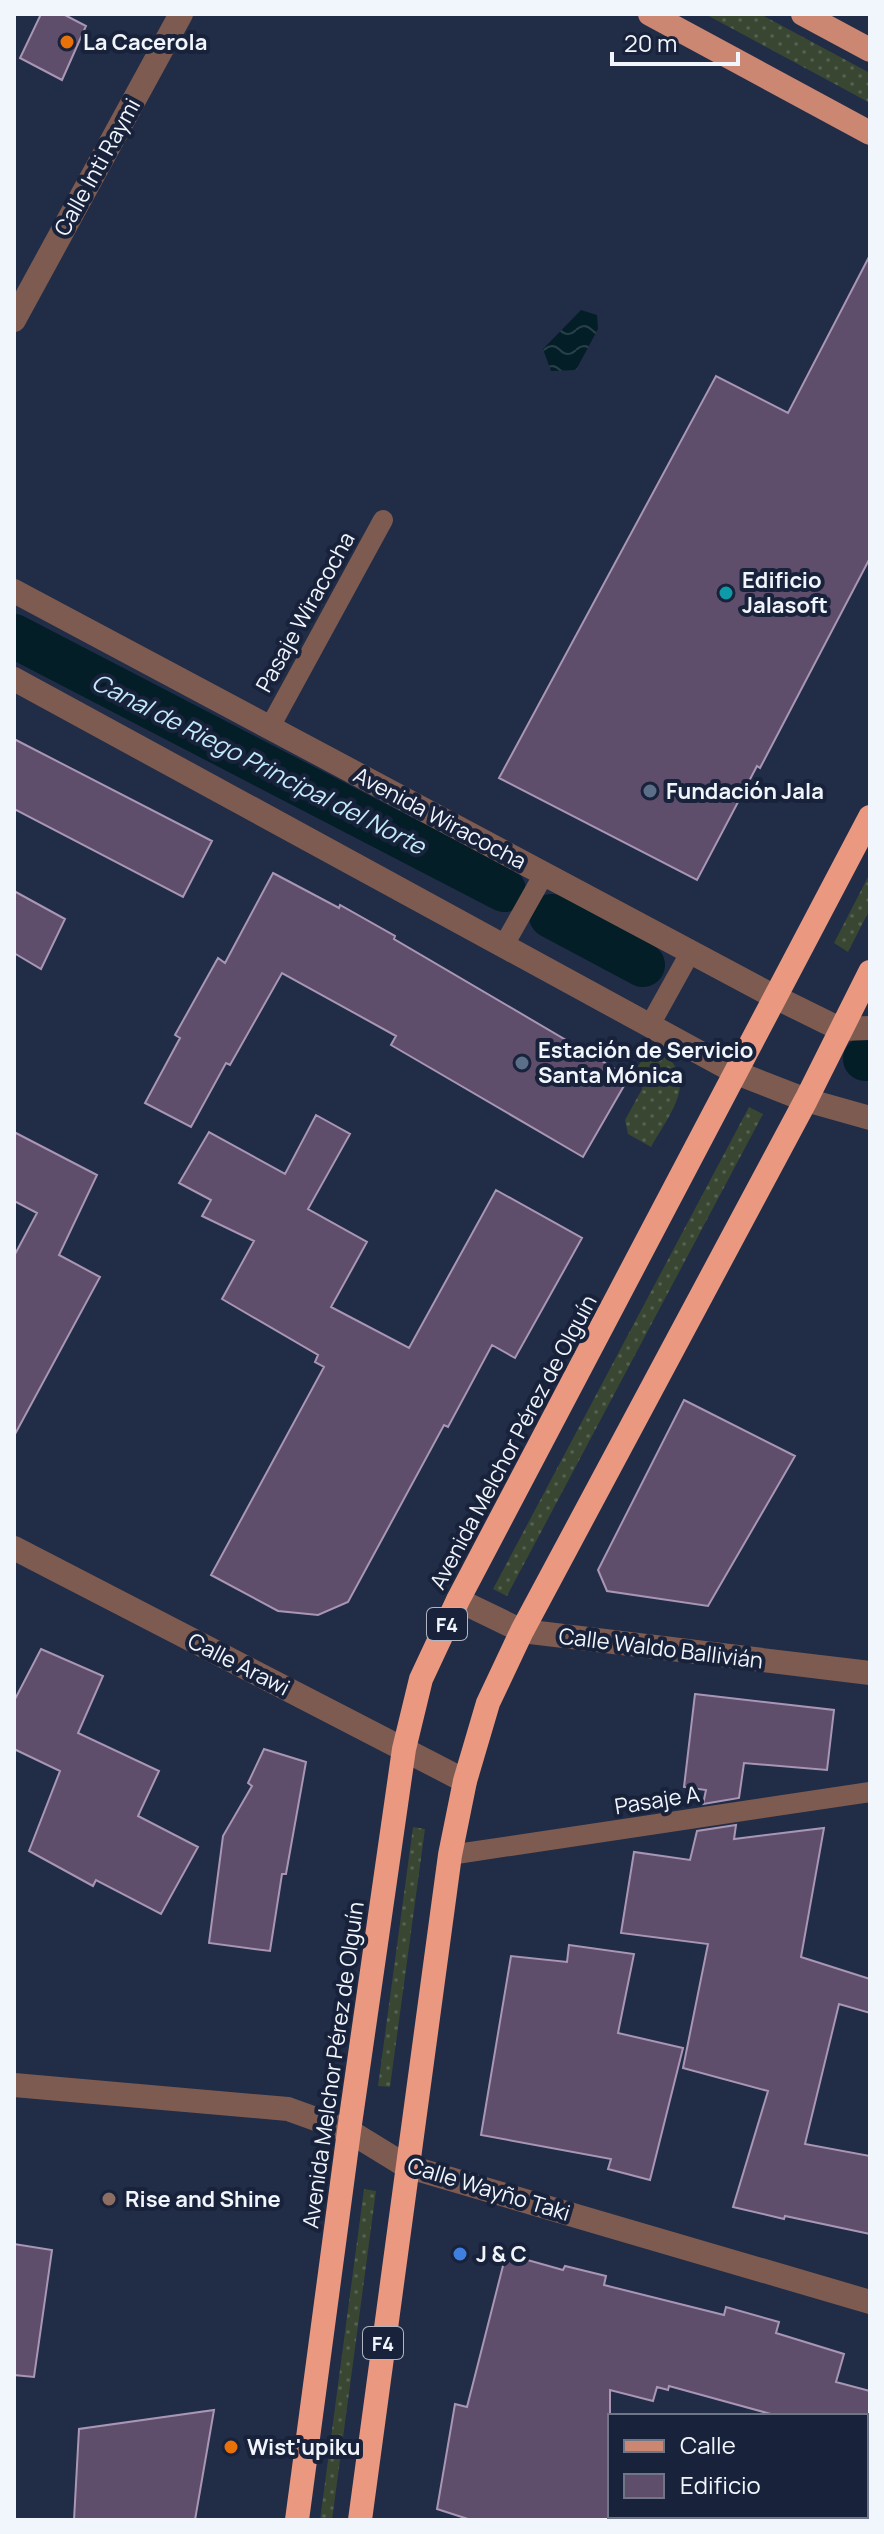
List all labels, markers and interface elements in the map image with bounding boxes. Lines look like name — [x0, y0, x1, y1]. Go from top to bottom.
scale bar — [612, 16, 738, 66]
text: 20 m — [624, 26, 677, 59]
place label: La Cacerola — [83, 27, 207, 57]
marker: La Cacerola — [58, 33, 76, 51]
street label: Calle Inti Raymi — [47, 93, 147, 241]
street label: Pasaje Wiracocha — [249, 527, 361, 697]
place label: Edificio Jalasoft — [742, 565, 828, 620]
marker: Edificio Jalasoft — [717, 584, 735, 602]
water label: Canal de Riego Principal del Norte — [87, 664, 433, 863]
street label: Avenida Wiracocha — [348, 760, 532, 876]
place label: Fundación Jala — [666, 776, 824, 806]
marker: Fundación Jala — [641, 782, 659, 800]
place label: Estación de Servicio Santa Mónica — [538, 1035, 753, 1090]
marker: Estación de Servicio Santa Mónica — [513, 1054, 531, 1072]
street label: Avenida Melchor Pérez de Olguín — [422, 1289, 604, 1595]
road number: F4 — [427, 1608, 467, 1640]
street label: Calle Waldo Ballivián — [557, 1621, 765, 1675]
street label: Calle Arawi — [183, 1625, 295, 1703]
street label: Pasaje A — [612, 1778, 702, 1822]
street label: Avenida Melchor Pérez de Olguín — [295, 1900, 371, 2230]
street label: Calle Wayño Taki — [404, 2150, 574, 2228]
place label: Rise and Shine — [125, 2184, 281, 2214]
marker: Rise and Shine — [100, 2190, 118, 2208]
place label: J & C — [476, 2239, 527, 2269]
marker: J & C — [451, 2245, 469, 2263]
road number: F4 — [363, 2327, 403, 2359]
legend — [608, 2414, 868, 2518]
text: Calle — [680, 2428, 736, 2461]
place label: Wist'upiku — [247, 2432, 360, 2462]
marker: Wist'upiku — [222, 2438, 240, 2456]
text: Edificio — [680, 2468, 761, 2501]

